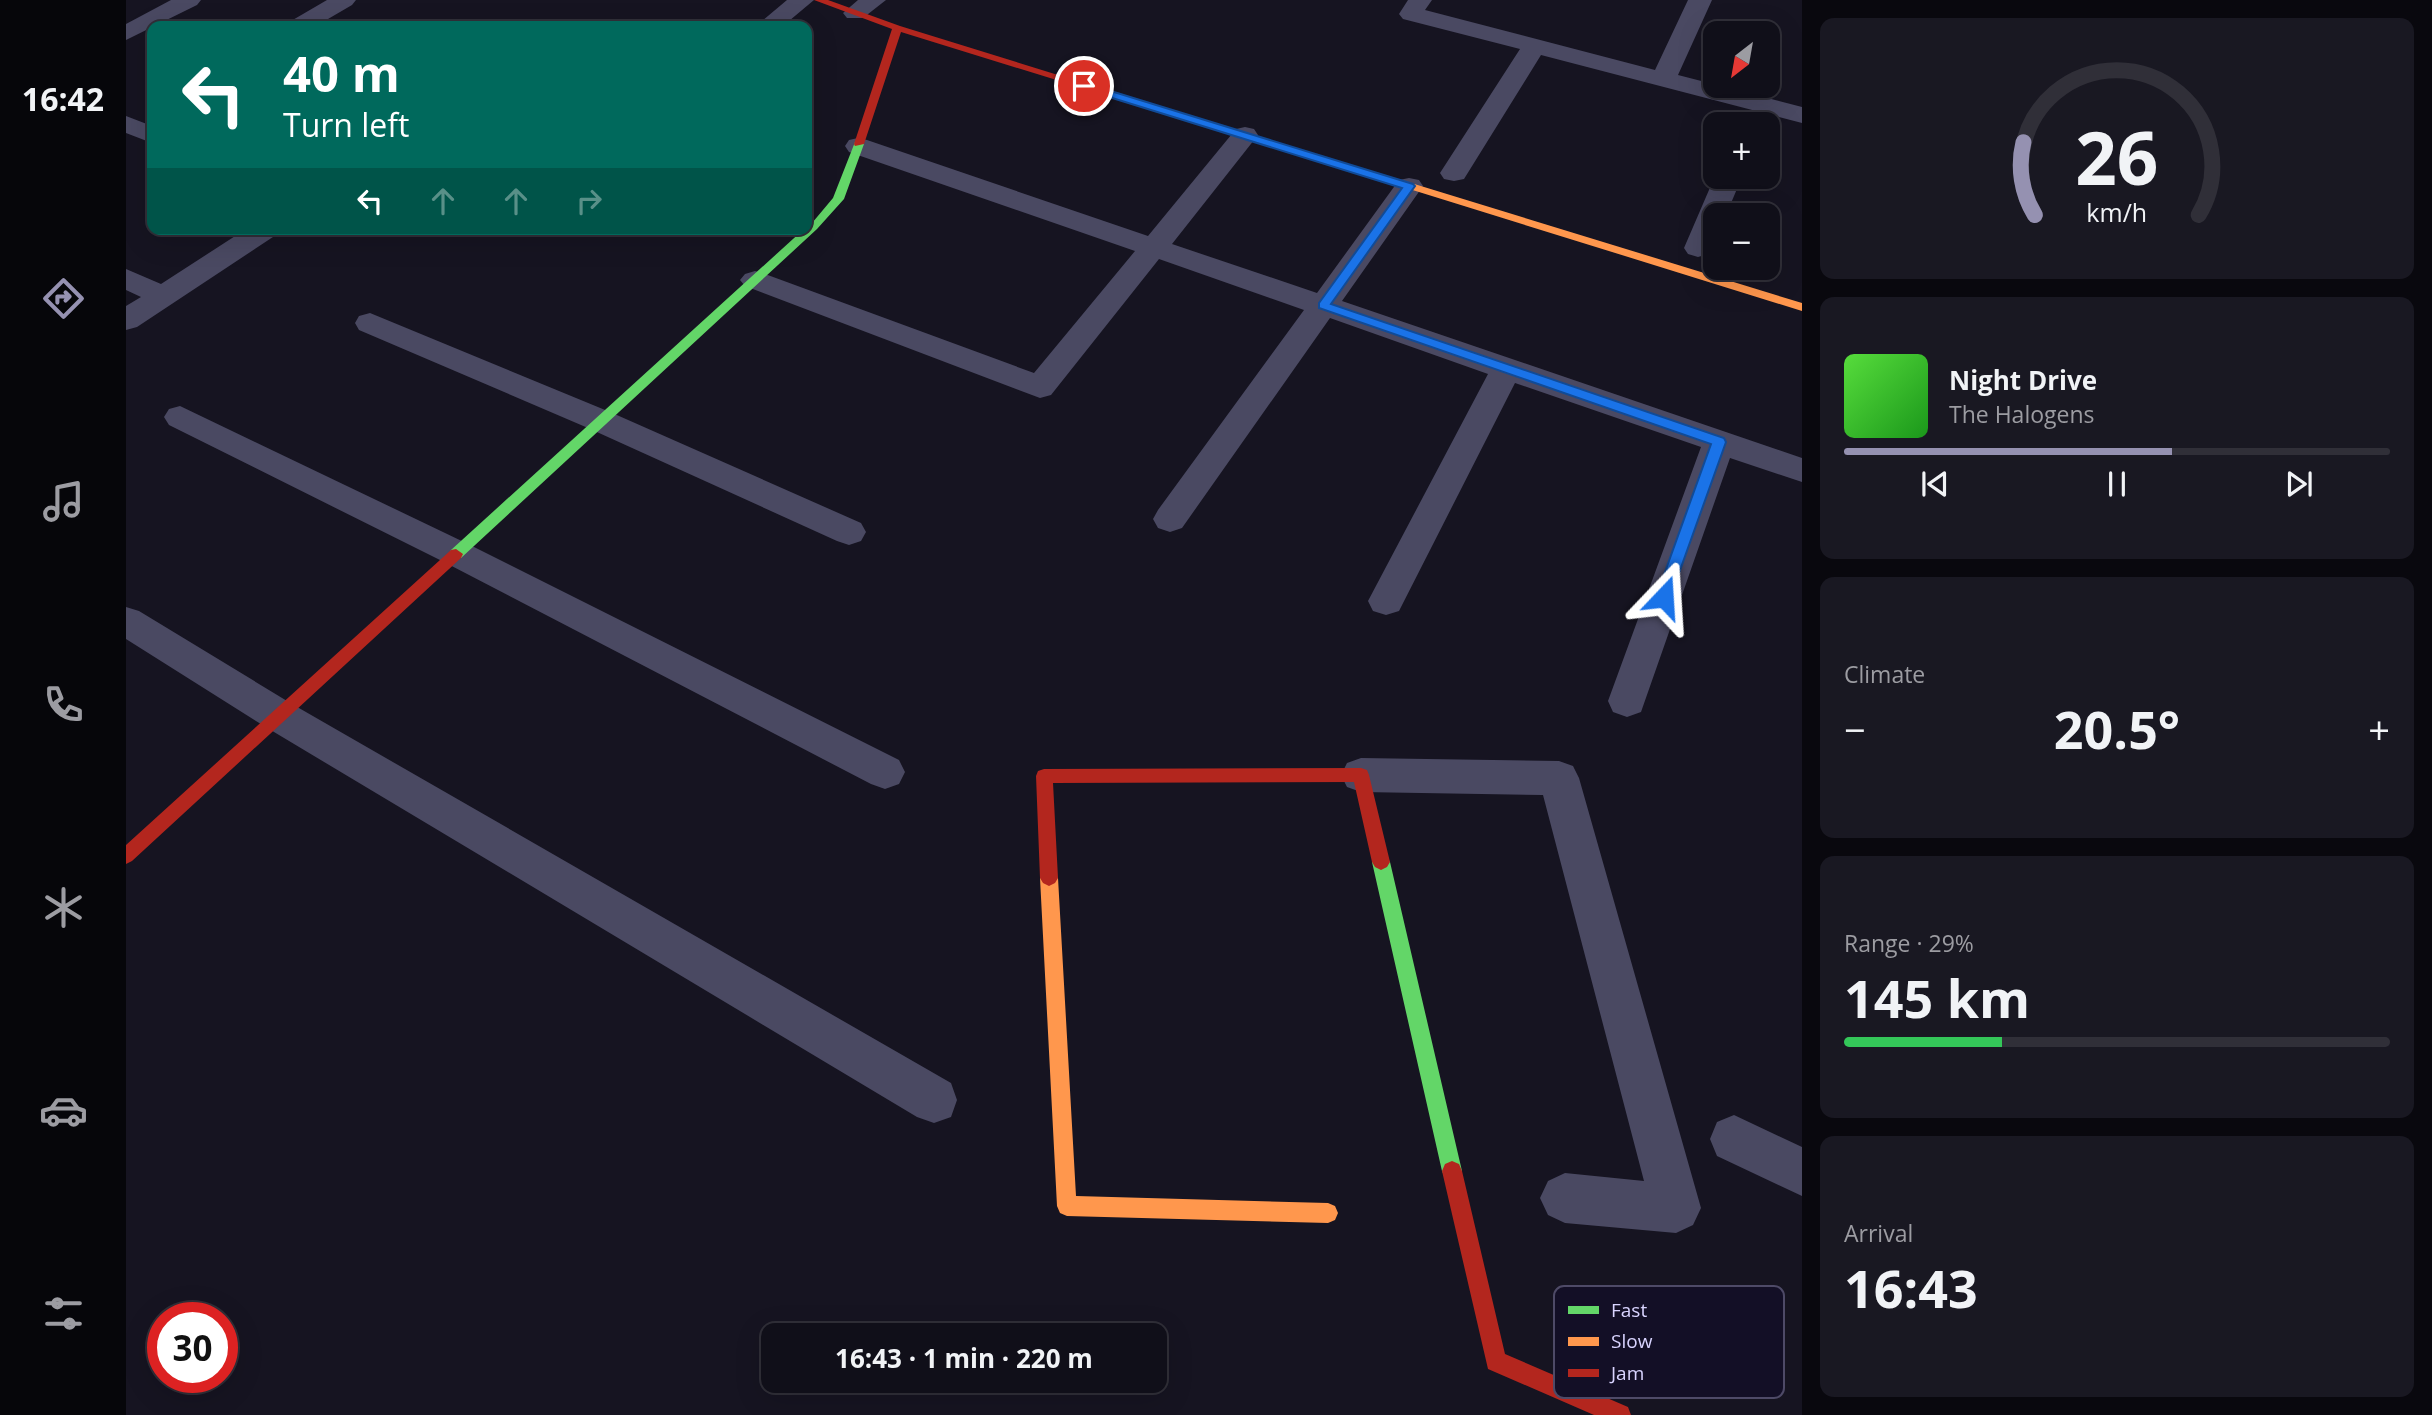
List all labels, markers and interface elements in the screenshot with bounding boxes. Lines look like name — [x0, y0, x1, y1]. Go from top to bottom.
north arrow — [1703, 21, 1780, 98]
map controls — [1703, 21, 1780, 280]
text: 40 m — [283, 40, 400, 106]
icon: left — [168, 49, 259, 140]
pin — [1054, 56, 1114, 116]
icon: arrive — [1065, 67, 1103, 105]
text: 16:42 — [22, 77, 104, 120]
text: Turn left — [283, 103, 409, 146]
text: 26 — [2075, 107, 2159, 206]
button: + — [1703, 112, 1780, 189]
icon: left — [351, 182, 389, 220]
icon: ahead — [424, 182, 462, 220]
icon: ahead — [497, 182, 535, 220]
icon: right — [570, 182, 608, 220]
text: km/h — [2087, 195, 2147, 229]
button: − — [1703, 203, 1780, 280]
icon: directions — [39, 274, 88, 323]
text: Night Drive — [1949, 362, 2097, 398]
text: The Halogens — [1949, 398, 2095, 430]
icon: previous — [1916, 465, 1954, 503]
icon: pause — [2098, 465, 2136, 503]
icon: next — [2280, 465, 2318, 503]
icon: music — [39, 477, 88, 526]
position arrow — [1627, 560, 1701, 634]
text: Climate — [1844, 658, 1925, 690]
icon: phone — [39, 680, 88, 729]
text: 20.5° — [2054, 693, 2180, 764]
text: − — [1844, 703, 1866, 755]
text: + — [2368, 703, 2390, 755]
icon: climate — [39, 883, 88, 932]
text: Range · 29% — [1844, 927, 1974, 959]
text: 145 km — [1844, 962, 2030, 1033]
icon: car — [39, 1086, 88, 1135]
text: Arrival — [1844, 1217, 1913, 1249]
text: 16:43 — [1844, 1252, 1978, 1323]
legend — [1554, 1286, 1784, 1398]
icon: filters — [39, 1289, 88, 1338]
text: Fast — [1611, 1297, 1647, 1323]
speed limit sign: 30 — [147, 1302, 238, 1393]
text: Slow — [1611, 1328, 1653, 1354]
text: 16:43 · 1 min · 220 m — [835, 1340, 1093, 1376]
text: Jam — [1609, 1360, 1644, 1386]

